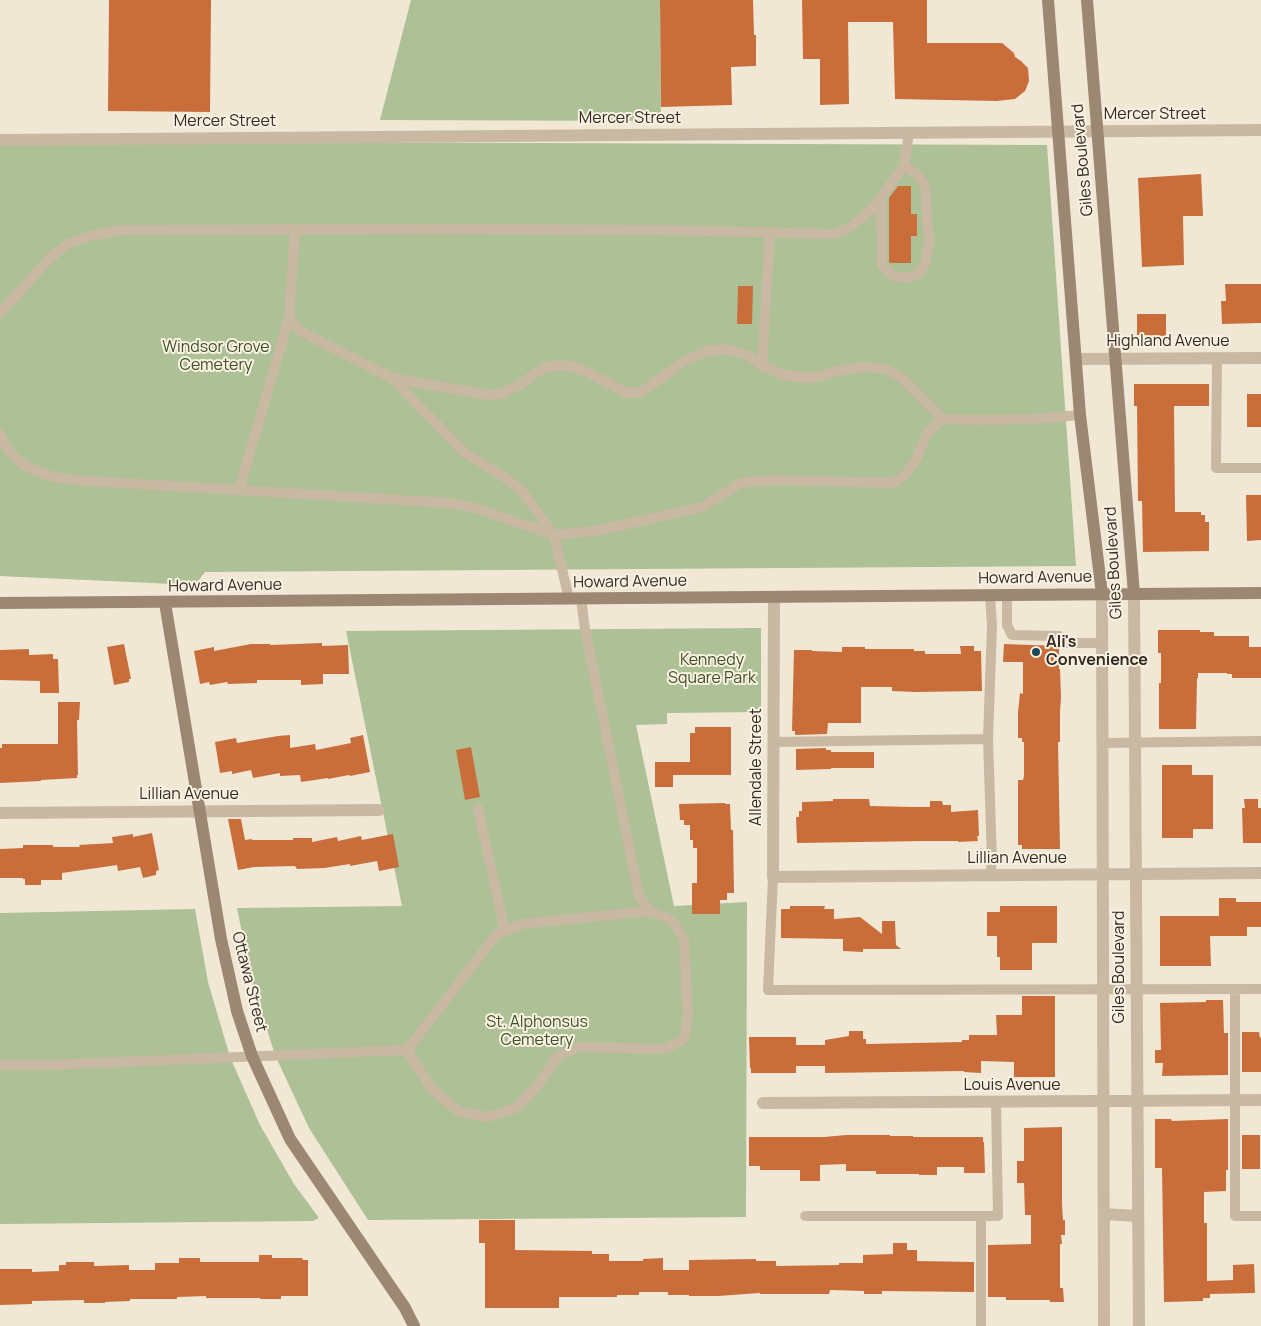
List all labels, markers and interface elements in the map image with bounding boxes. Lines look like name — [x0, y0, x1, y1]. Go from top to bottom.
street label: Giles Boulevard — [1069, 103, 1097, 217]
street label: Mercer Street — [1104, 105, 1206, 125]
street label: Mercer Street — [579, 109, 681, 129]
street label: Mercer Street — [174, 112, 276, 132]
street label: Highland Avenue — [1106, 332, 1230, 352]
park label: Windsor Grove Cemetery — [162, 338, 270, 376]
street label: Giles Boulevard — [1101, 506, 1127, 620]
street label: Howard Avenue — [978, 567, 1092, 589]
street label: Howard Avenue — [573, 571, 687, 593]
street label: Howard Avenue — [168, 575, 282, 597]
place label: Ali's Convenience — [1046, 633, 1148, 671]
marker: Ali's Convenience — [1030, 646, 1042, 658]
park label: Kennedy Square Park — [668, 651, 756, 689]
street label: Allendale Street — [747, 708, 767, 826]
street label: Lillian Avenue — [139, 785, 239, 805]
street label: Lillian Avenue — [967, 849, 1067, 869]
street label: Giles Boulevard — [1110, 911, 1130, 1023]
street label: Ottawa Street — [227, 930, 271, 1034]
park label: St. Alphonsus Cemetery — [486, 1013, 588, 1051]
street label: Louis Avenue — [963, 1076, 1061, 1096]

